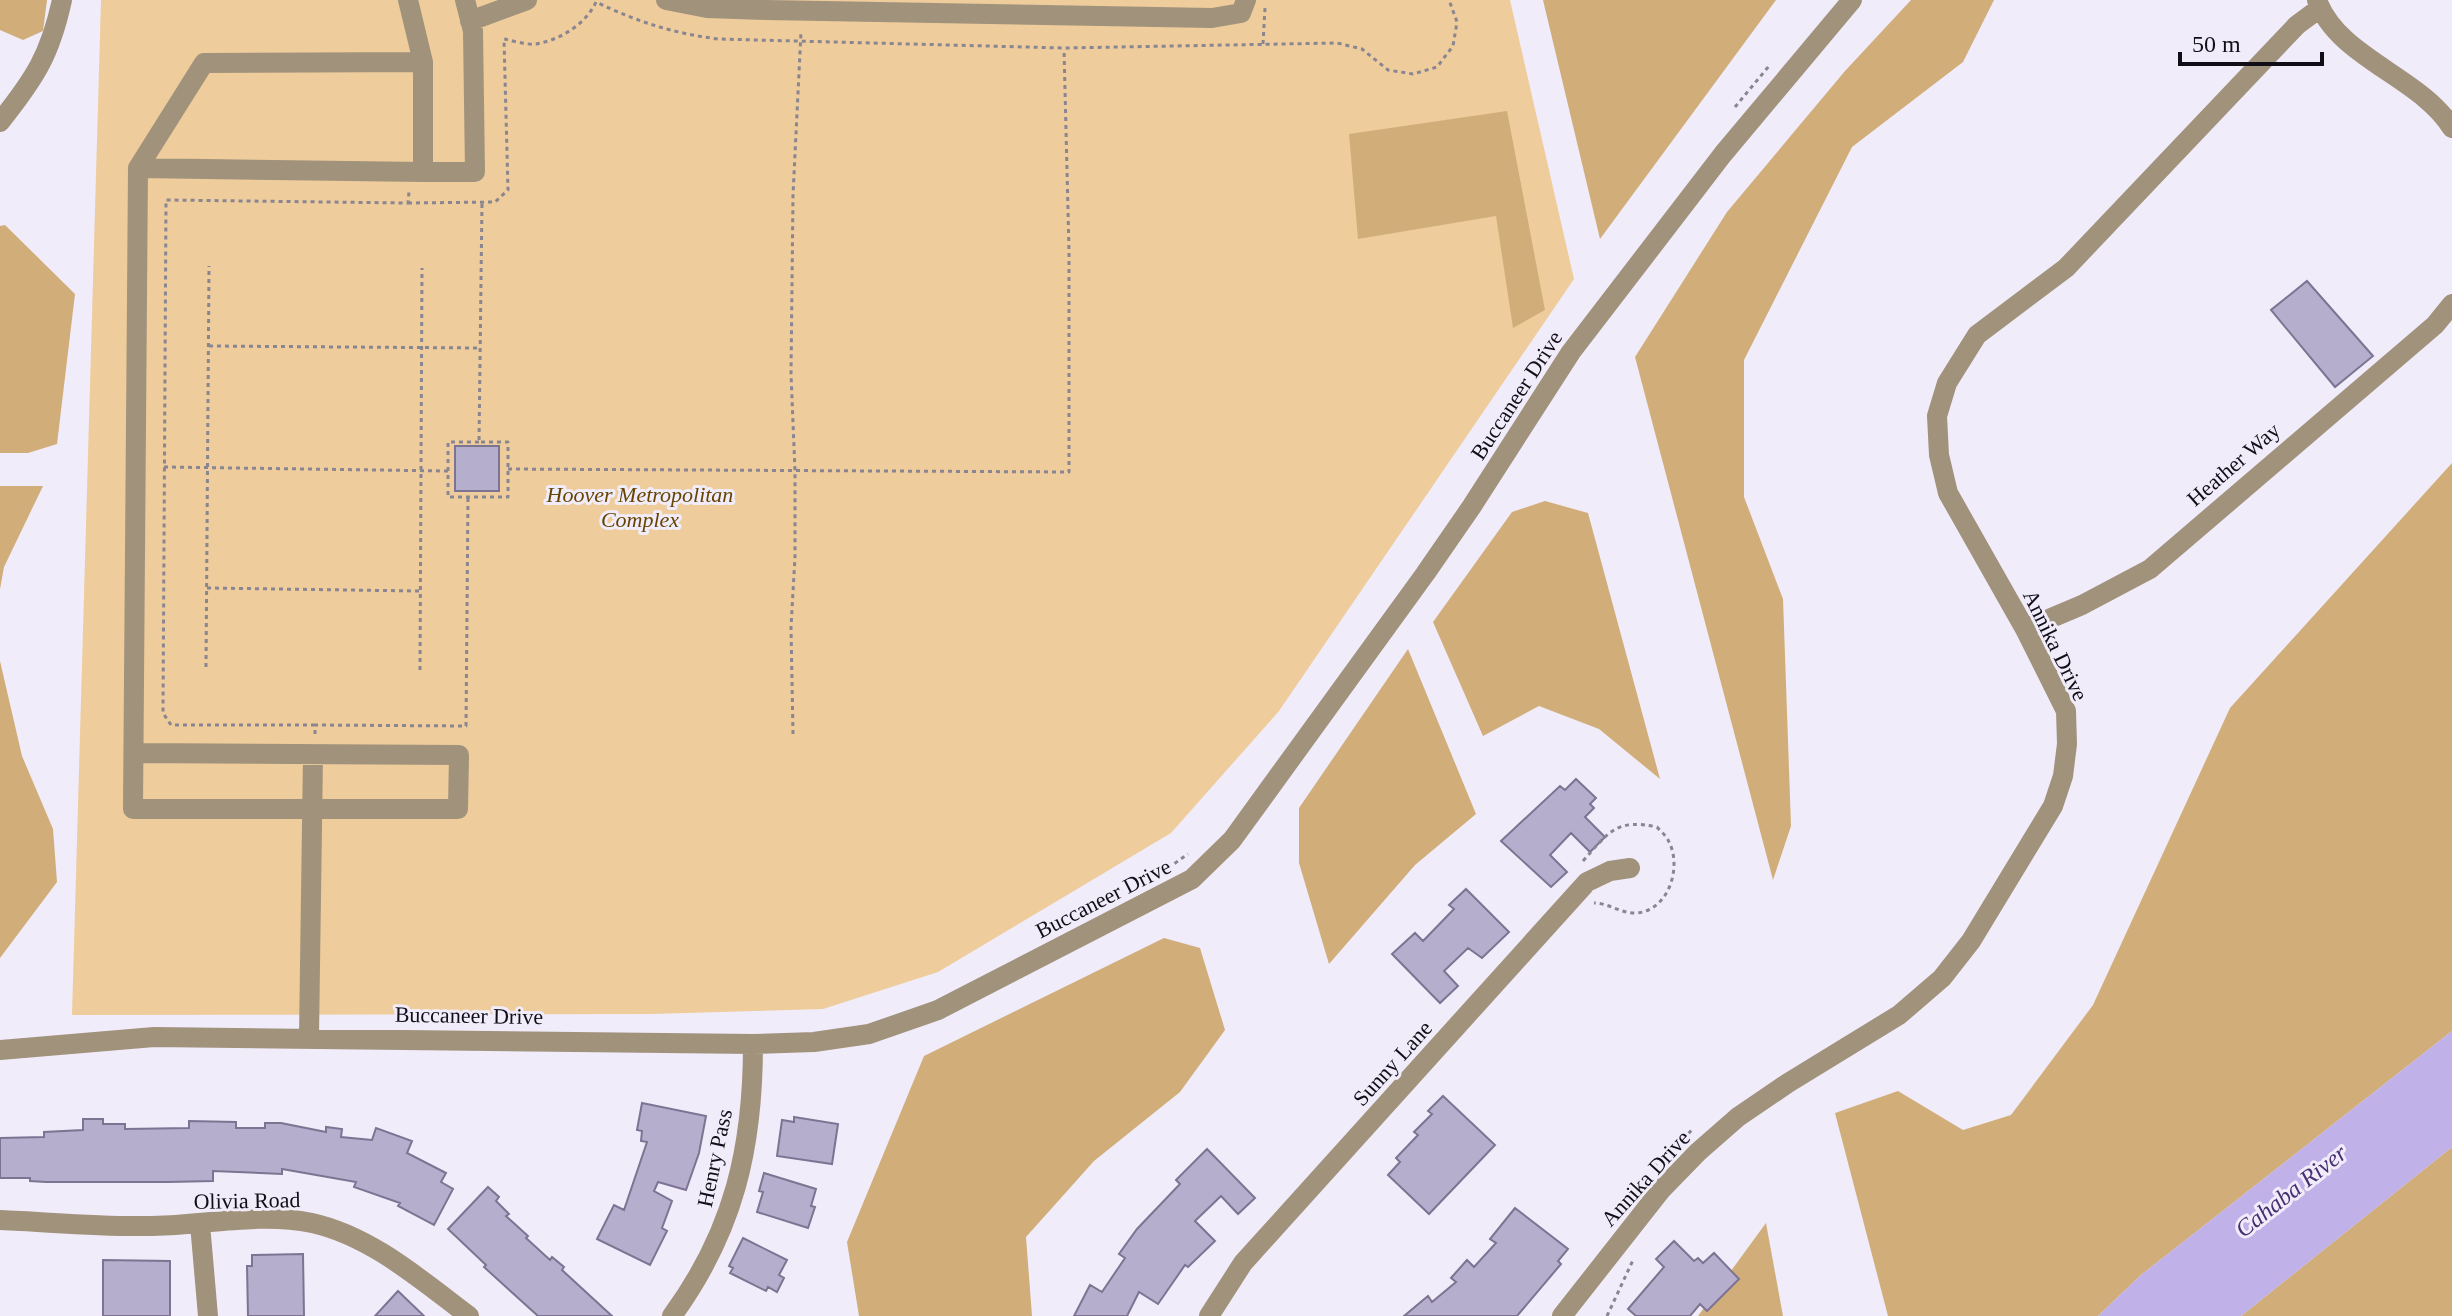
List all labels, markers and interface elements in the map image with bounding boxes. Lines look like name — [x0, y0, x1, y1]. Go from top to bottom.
scale bar — [2180, 16, 2322, 66]
text: 50 m — [2192, 31, 2241, 57]
street label: Buccaneer Drive — [1466, 326, 1567, 464]
street label: Heather Way — [2182, 417, 2285, 511]
park label: Hoover Metropolitan Complex — [546, 482, 733, 532]
street label: Annika Drive — [2018, 586, 2093, 705]
street label: Buccaneer Drive — [1031, 854, 1175, 943]
street label: Buccaneer Drive — [395, 1002, 543, 1029]
street label: Sunny Lane — [1348, 1016, 1437, 1111]
street label: Henry Pass — [692, 1107, 737, 1209]
street label: Annika Drive — [1596, 1125, 1695, 1231]
water label: Cahaba River — [2230, 1139, 2352, 1242]
street label: Olivia Road — [193, 1187, 301, 1214]

